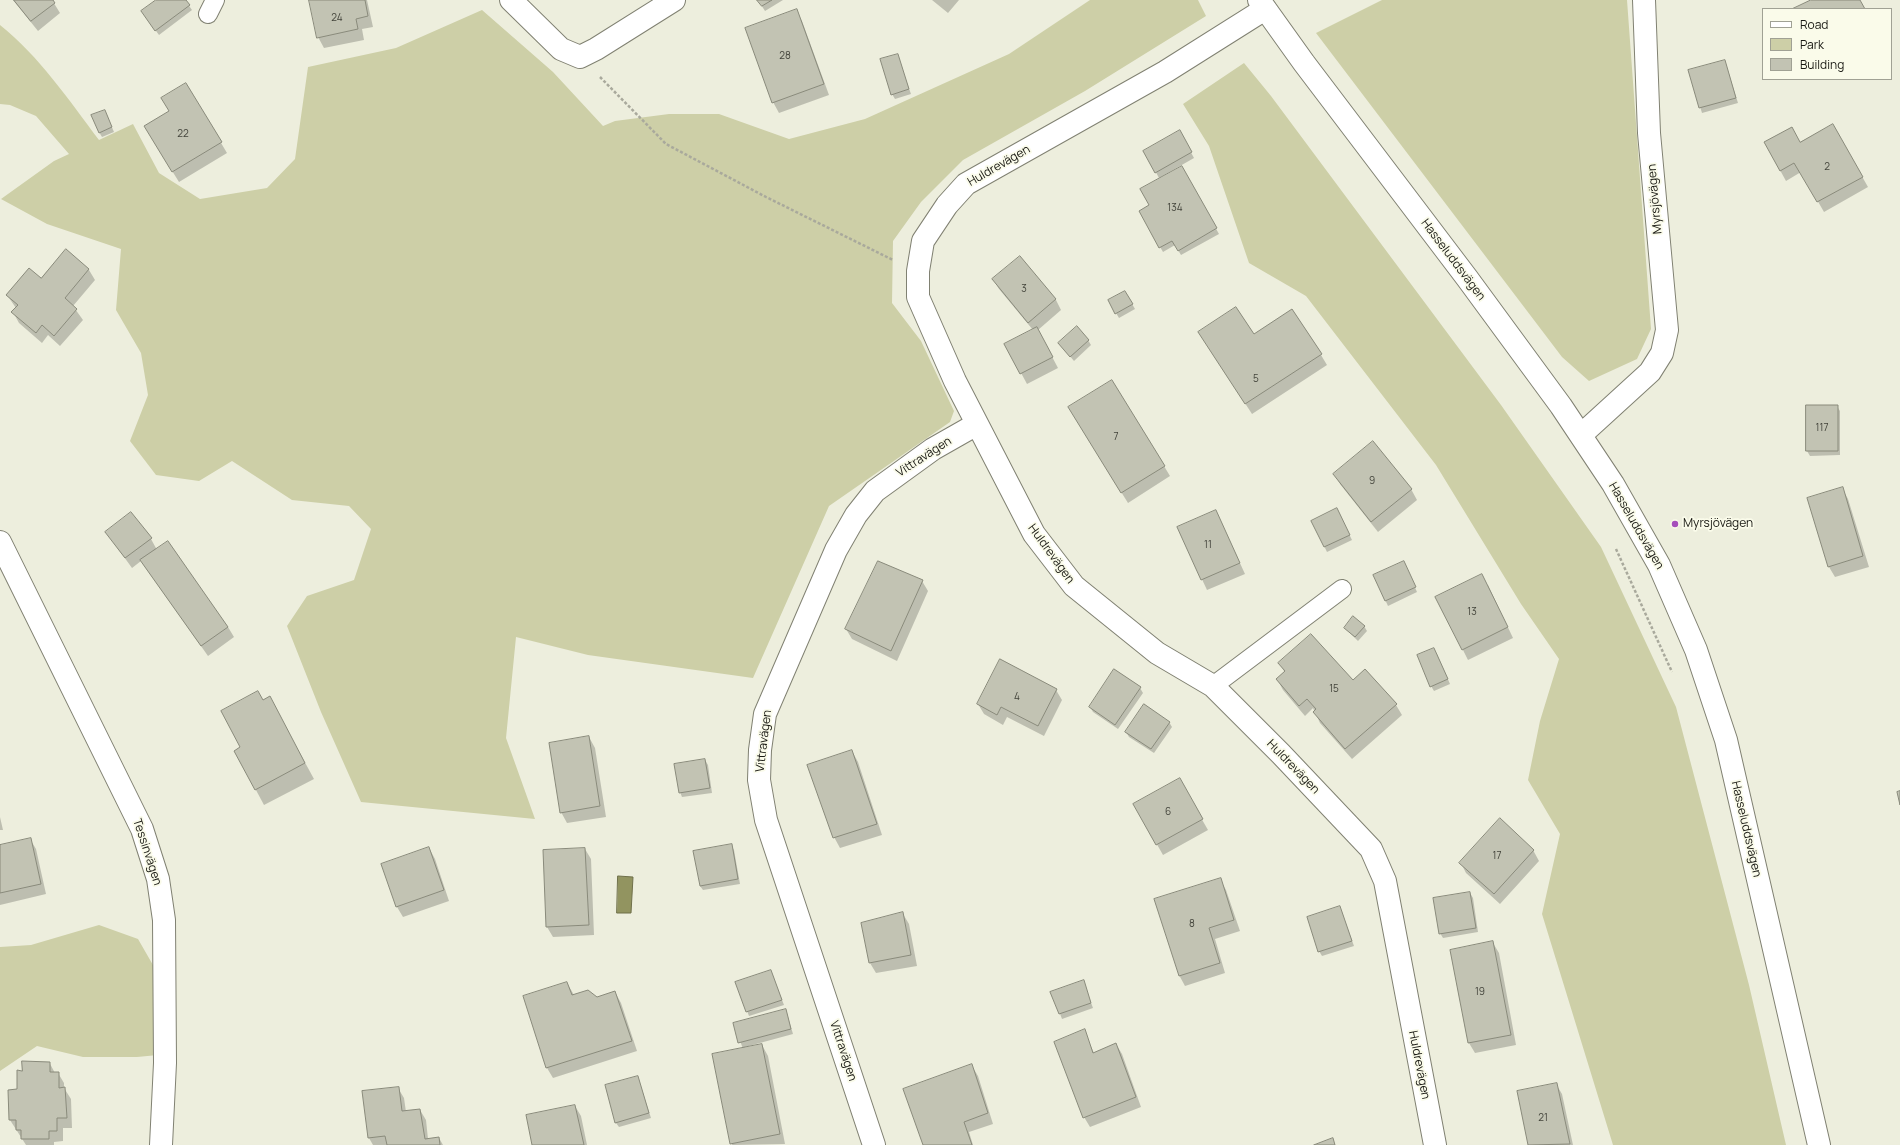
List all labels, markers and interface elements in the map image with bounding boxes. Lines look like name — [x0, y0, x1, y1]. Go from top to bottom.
legend — [1762, 8, 1892, 80]
house number: 24 — [331, 12, 343, 24]
text: Road — [1800, 16, 1828, 33]
text: Park — [1800, 36, 1824, 53]
house number: 28 — [779, 50, 791, 62]
text: Building — [1800, 56, 1844, 73]
house number: 22 — [177, 128, 189, 140]
street label: Huldrevägen — [965, 142, 1033, 190]
house number: 2 — [1824, 161, 1830, 173]
street label: Myrsjövägen — [1645, 163, 1665, 235]
house number: 134 — [1167, 202, 1183, 214]
street label: Hasseluddsvägen — [1418, 216, 1488, 304]
house number: 3 — [1021, 283, 1027, 295]
house number: 5 — [1253, 373, 1259, 385]
house number: 117 — [1816, 422, 1828, 434]
house number: 7 — [1113, 431, 1119, 443]
street label: Vittravägen — [894, 434, 954, 480]
house number: 9 — [1369, 475, 1375, 487]
street label: Hasseluddsvägen — [1605, 480, 1667, 572]
place label: Myrsjövägen — [1683, 517, 1753, 531]
marker: Myrsjövägen — [1670, 519, 1680, 529]
street label: Huldrevägen — [1025, 522, 1077, 586]
house number: 11 — [1204, 539, 1212, 551]
house number: 13 — [1467, 606, 1477, 618]
house number: 15 — [1329, 683, 1339, 695]
house number: 4 — [1014, 691, 1020, 703]
street label: Vittravägen — [753, 709, 775, 773]
street label: Huldrevägen — [1264, 737, 1322, 797]
street label: Hasseluddsvägen — [1728, 780, 1764, 878]
house number: 6 — [1165, 806, 1171, 818]
street label: Tessinvägen — [129, 817, 165, 887]
house number: 17 — [1493, 850, 1501, 862]
house number: 8 — [1189, 918, 1195, 930]
house number: 19 — [1475, 986, 1485, 998]
street label: Vittravägen — [826, 1019, 860, 1083]
street label: Huldrevägen — [1405, 1029, 1433, 1101]
house number: 21 — [1538, 1112, 1548, 1124]

